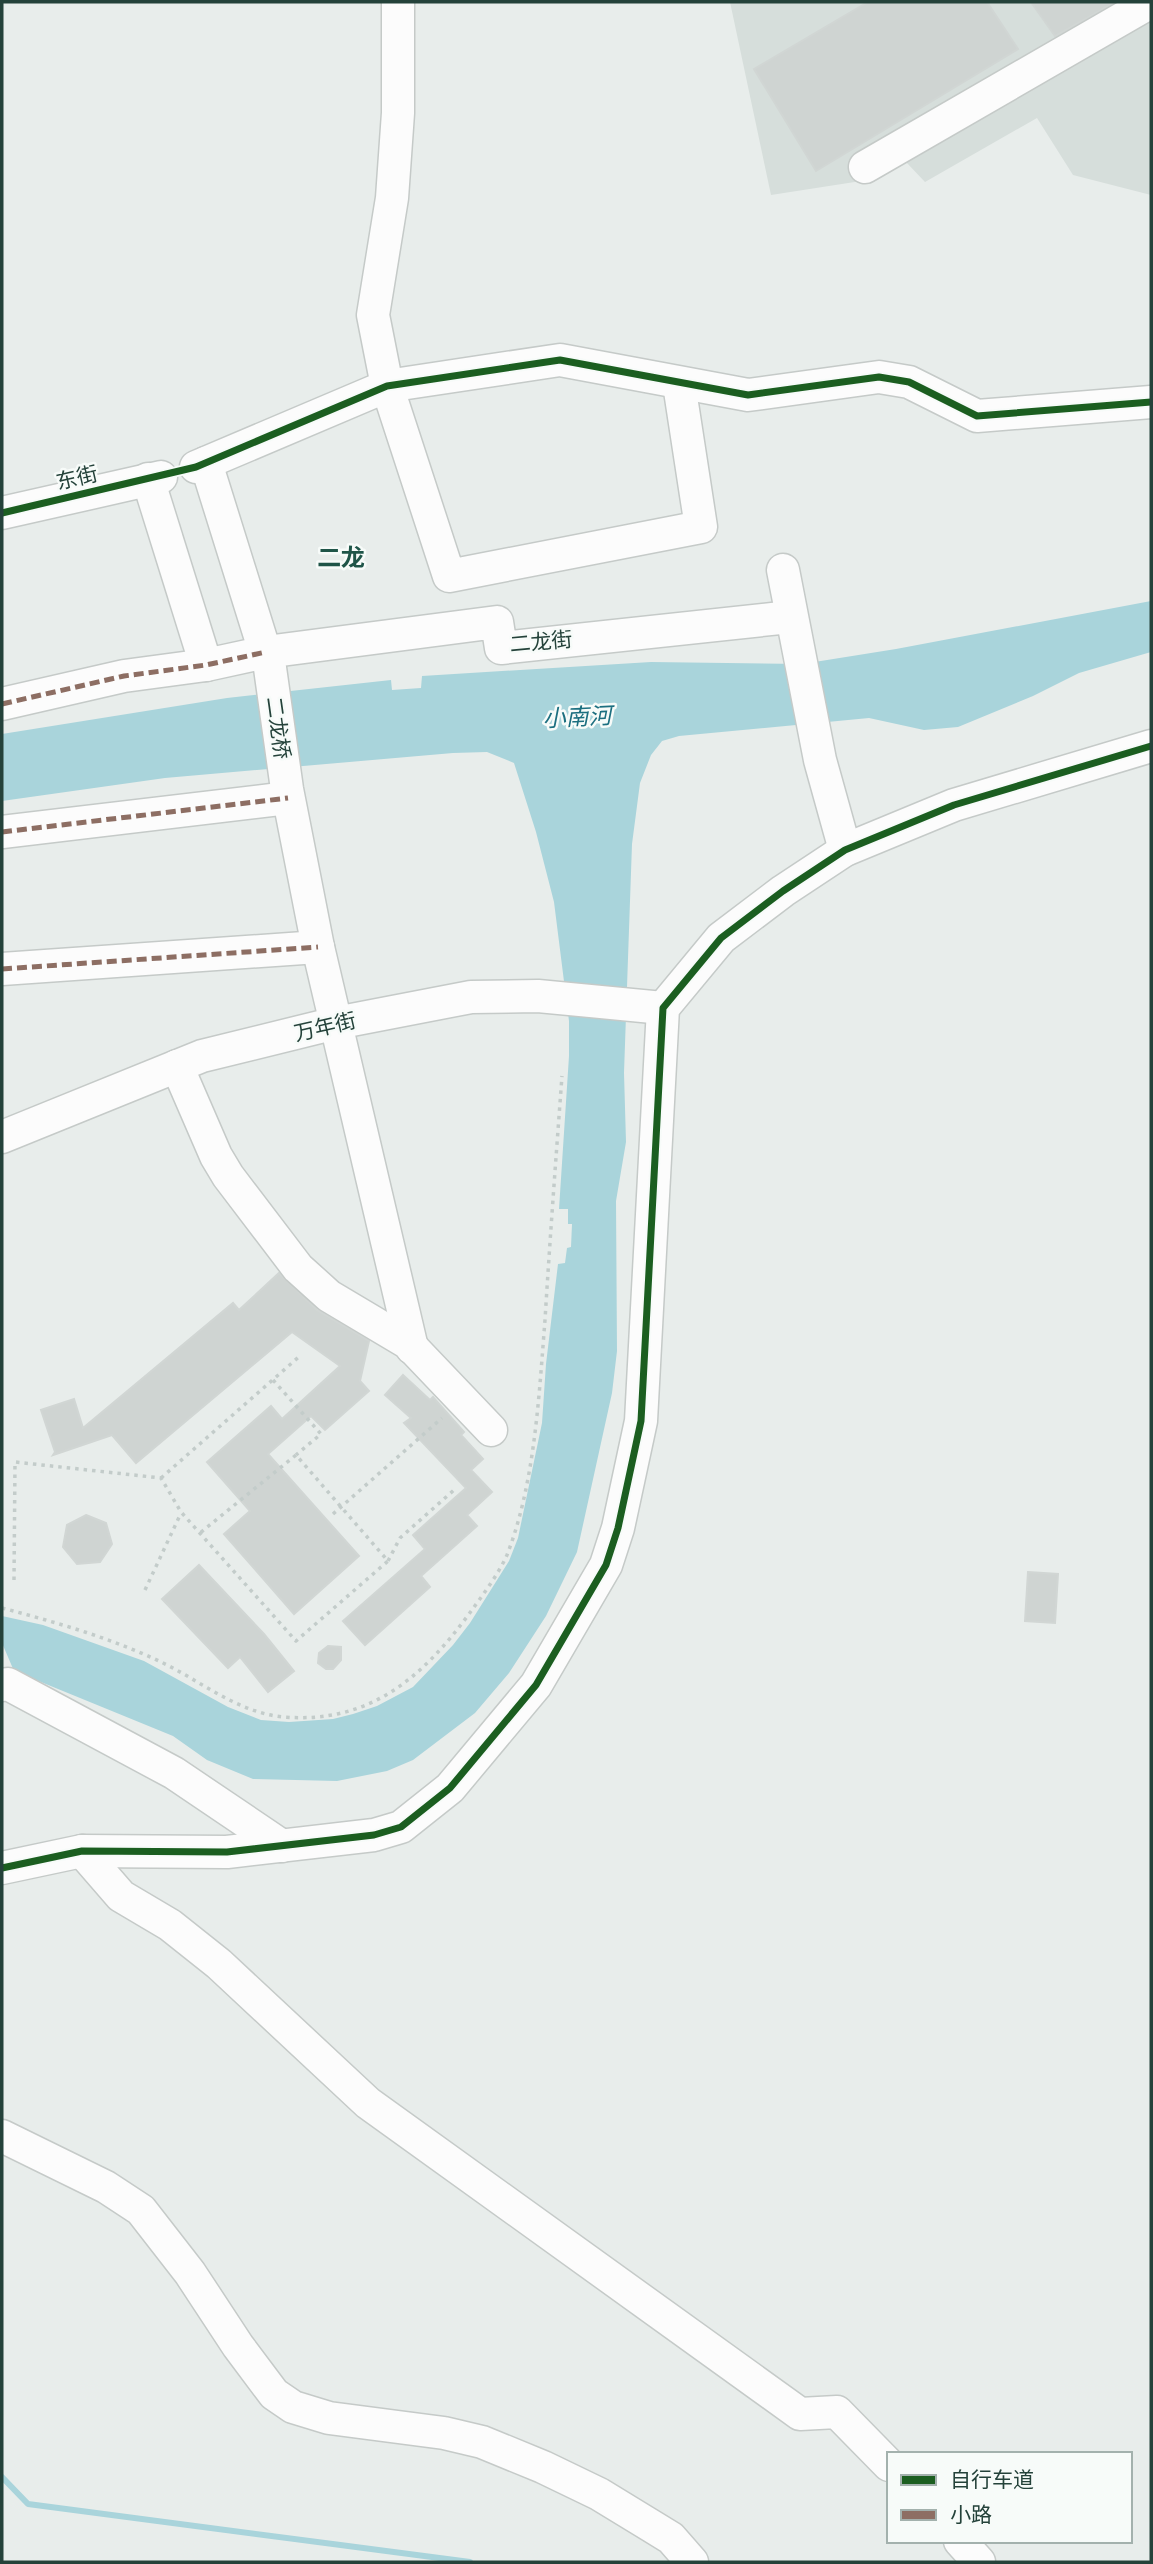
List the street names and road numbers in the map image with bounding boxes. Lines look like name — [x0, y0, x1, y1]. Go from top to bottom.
street label: 东街 — [54, 462, 100, 495]
street label: 二龙街 — [509, 627, 574, 658]
street label: 二龙桥 — [261, 695, 294, 761]
street label: 万年街 — [292, 1008, 359, 1047]

